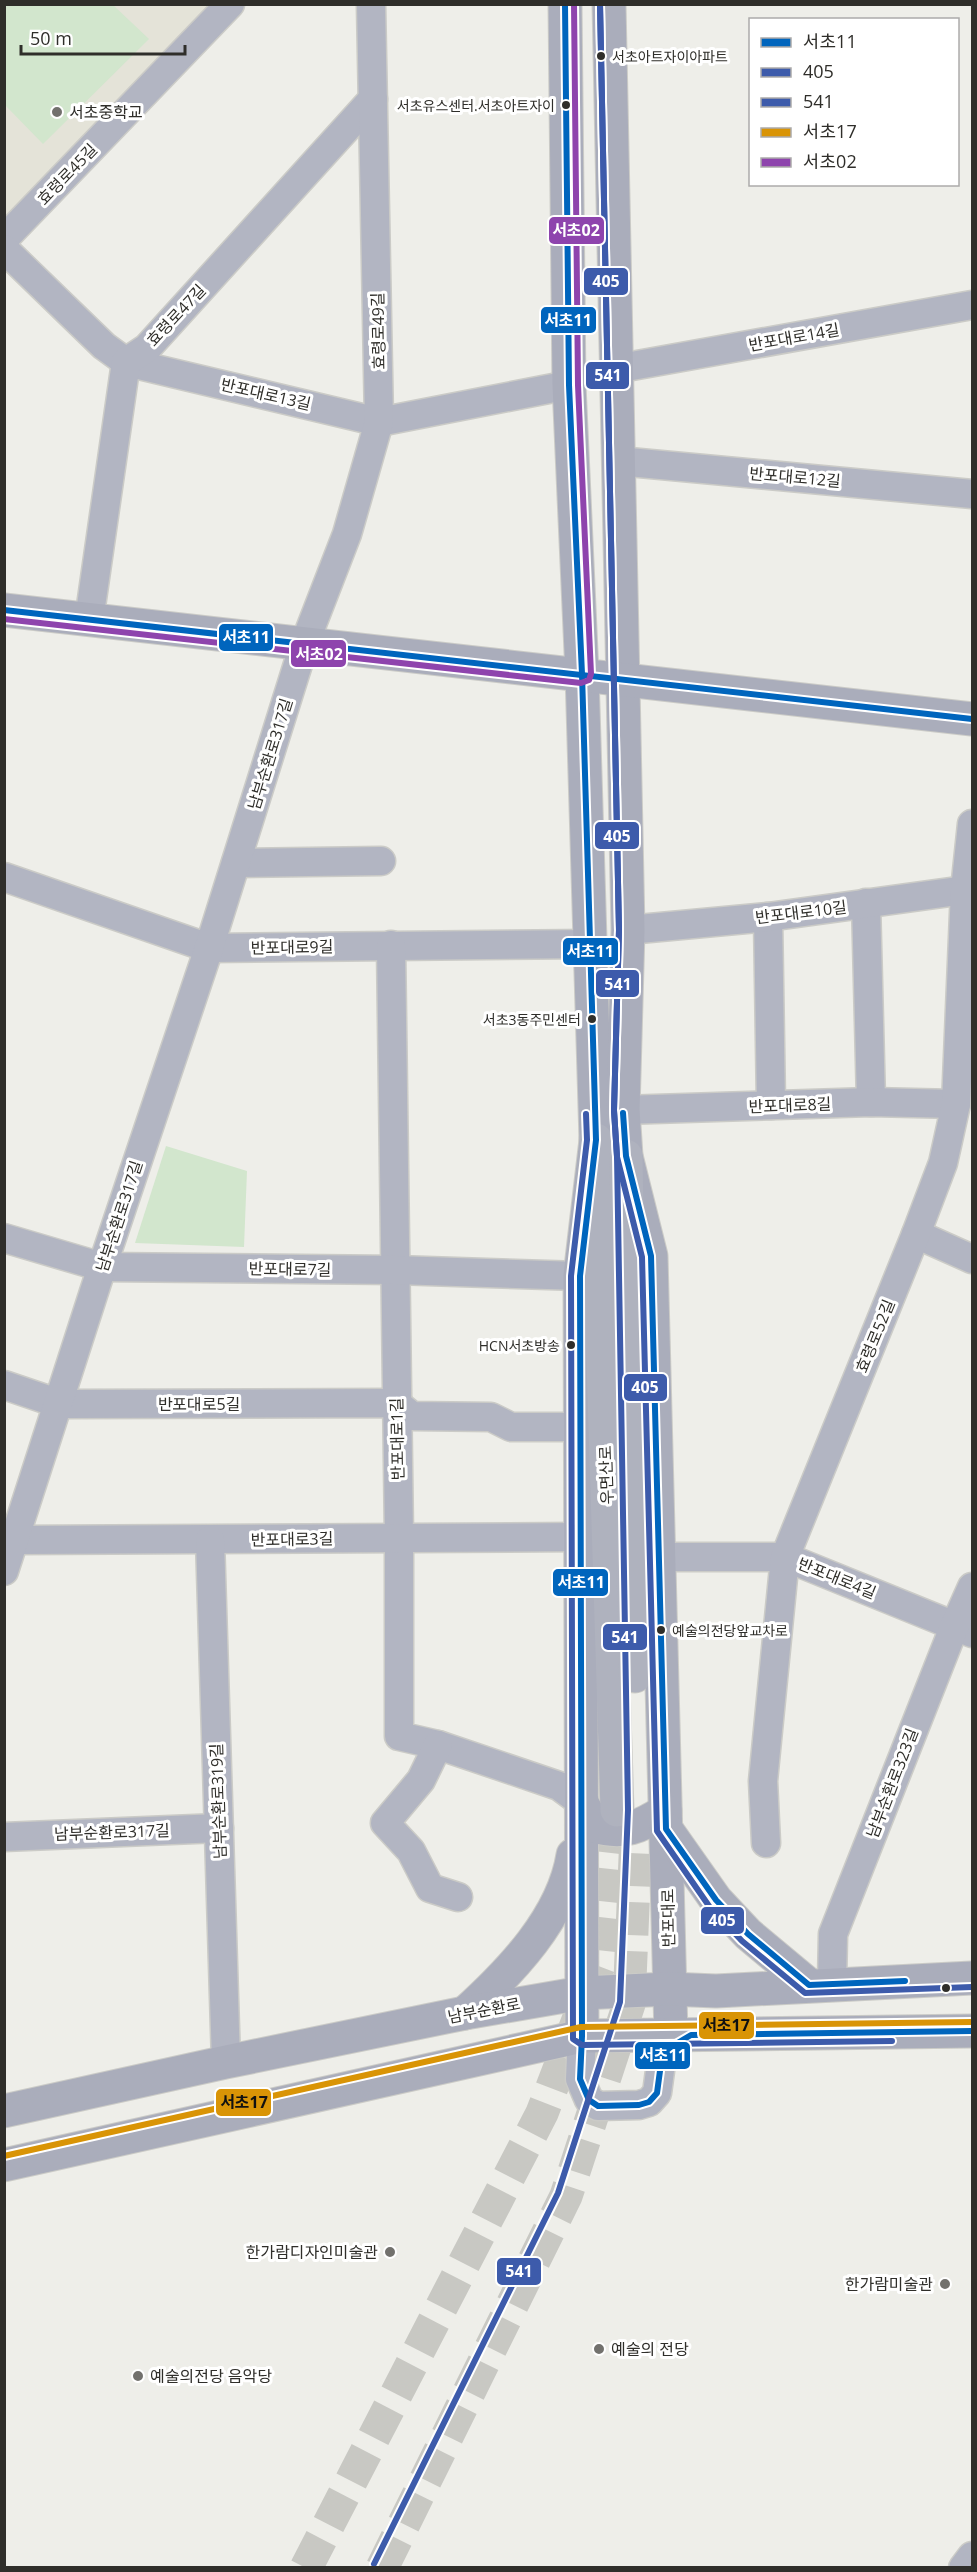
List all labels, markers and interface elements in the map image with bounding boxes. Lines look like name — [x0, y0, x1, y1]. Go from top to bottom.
scale bar — [21, 18, 184, 56]
legend — [749, 18, 959, 186]
text: 50 m — [30, 26, 72, 50]
text: 서초11 — [803, 29, 857, 53]
place label: 서초아트자이아파트 — [612, 47, 728, 66]
marker: 서초아트자이아파트 — [595, 50, 607, 62]
text: 405 — [803, 59, 834, 83]
text: 541 — [803, 89, 834, 113]
place label: 서초유스센터.서초아트자이 — [397, 96, 555, 115]
marker: 서초유스센터.서초아트자이 — [560, 99, 572, 111]
place label: 서초중학교 — [69, 101, 143, 123]
marker: 서초중학교 — [50, 105, 64, 119]
text: 서초17 — [803, 119, 857, 143]
street label: 효령로45길 — [32, 139, 102, 209]
text: 서초02 — [803, 149, 857, 173]
line badge: 서초02 — [548, 216, 605, 245]
text: 서초02 — [552, 219, 600, 241]
line badge: 405 — [583, 267, 629, 296]
text: 405 — [592, 270, 620, 292]
street label: 효령로47길 — [142, 279, 210, 351]
street label: 효령로49길 — [366, 292, 390, 370]
line badge: 서초11 — [540, 306, 597, 334]
text: 서초11 — [544, 309, 592, 331]
street label: 반포대로14길 — [747, 318, 841, 356]
line badge: 541 — [585, 361, 630, 390]
text: 541 — [594, 364, 622, 386]
street label: 반포대로13길 — [219, 373, 313, 415]
street label: 반포대로12길 — [748, 462, 842, 492]
line badge: 서초11 — [218, 623, 274, 652]
text: 서초11 — [222, 626, 270, 648]
line badge: 서초02 — [290, 639, 347, 668]
text: 서초02 — [295, 643, 343, 665]
street label: 남부순환로317길 — [243, 695, 297, 813]
line badge: 405 — [594, 821, 640, 850]
text: 405 — [603, 825, 631, 847]
street label: 반포대로10길 — [754, 895, 848, 929]
street label: 반포대로9길 — [250, 935, 334, 959]
line badge: 서초11 — [562, 937, 619, 966]
text: 서초11 — [566, 940, 614, 962]
line badge: 541 — [595, 969, 640, 998]
text: 541 — [604, 973, 632, 995]
place label: 서초3동주민센터 — [483, 1010, 581, 1029]
marker: 서초3동주민센터 — [586, 1013, 598, 1025]
street label: 반포대로8길 — [748, 1093, 832, 1117]
street label: 남부순환로317길 — [91, 1158, 147, 1274]
street label: 반포대로7길 — [248, 1257, 332, 1281]
street label: 효령로52길 — [850, 1296, 900, 1376]
place label: HCN서초방송 — [479, 1336, 560, 1355]
marker: HCN서초방송 — [565, 1339, 577, 1351]
line badge: 405 — [623, 1373, 668, 1402]
text: 405 — [631, 1376, 659, 1398]
street label: 반포대로5길 — [158, 1393, 240, 1415]
street label: 반포대로1길 — [385, 1397, 409, 1481]
street label: 우면산로 — [594, 1445, 618, 1505]
street label: 반포대로3길 — [250, 1527, 334, 1551]
street label: 반포대로4길 — [795, 1552, 879, 1604]
line badge: 서초11 — [552, 1568, 609, 1597]
text: 서초11 — [557, 1571, 605, 1593]
place label: 예술의전당앞교차로 — [672, 1621, 788, 1640]
line badge: 541 — [602, 1623, 648, 1651]
marker: 예술의전당앞교차로 — [655, 1624, 667, 1636]
text: 541 — [611, 1626, 639, 1648]
street label: 남부순환로323길 — [861, 1725, 923, 1841]
street label: 남부순환로319길 — [205, 1743, 231, 1859]
street label: 남부순환로317길 — [54, 1819, 170, 1845]
street label: 반포대로 — [656, 1888, 680, 1948]
line badge: 405 — [700, 1906, 745, 1935]
text: 405 — [708, 1909, 736, 1931]
unlabelled marker — [940, 1982, 952, 1994]
street label: 남부순환로 — [446, 1992, 522, 2028]
line badge: 서초17 — [698, 2011, 755, 2040]
text: 서초17 — [702, 2014, 750, 2036]
line badge: 서초11 — [634, 2041, 691, 2070]
text: 서초11 — [639, 2044, 687, 2066]
line badge: 서초17 — [215, 2088, 272, 2117]
text: 서초17 — [220, 2091, 268, 2113]
place label: 한가람디자인미술관 — [246, 2241, 378, 2263]
marker: 한가람디자인미술관 — [383, 2245, 397, 2259]
line badge: 541 — [496, 2257, 542, 2286]
text: 541 — [505, 2260, 533, 2282]
place label: 한가람미술관 — [845, 2273, 933, 2295]
marker: 한가람미술관 — [938, 2277, 952, 2291]
place label: 예술의 전당 — [611, 2338, 689, 2360]
marker: 예술의 전당 — [592, 2342, 606, 2356]
place label: 예술의전당 음악당 — [150, 2365, 272, 2387]
marker: 예술의전당 음악당 — [131, 2369, 145, 2383]

